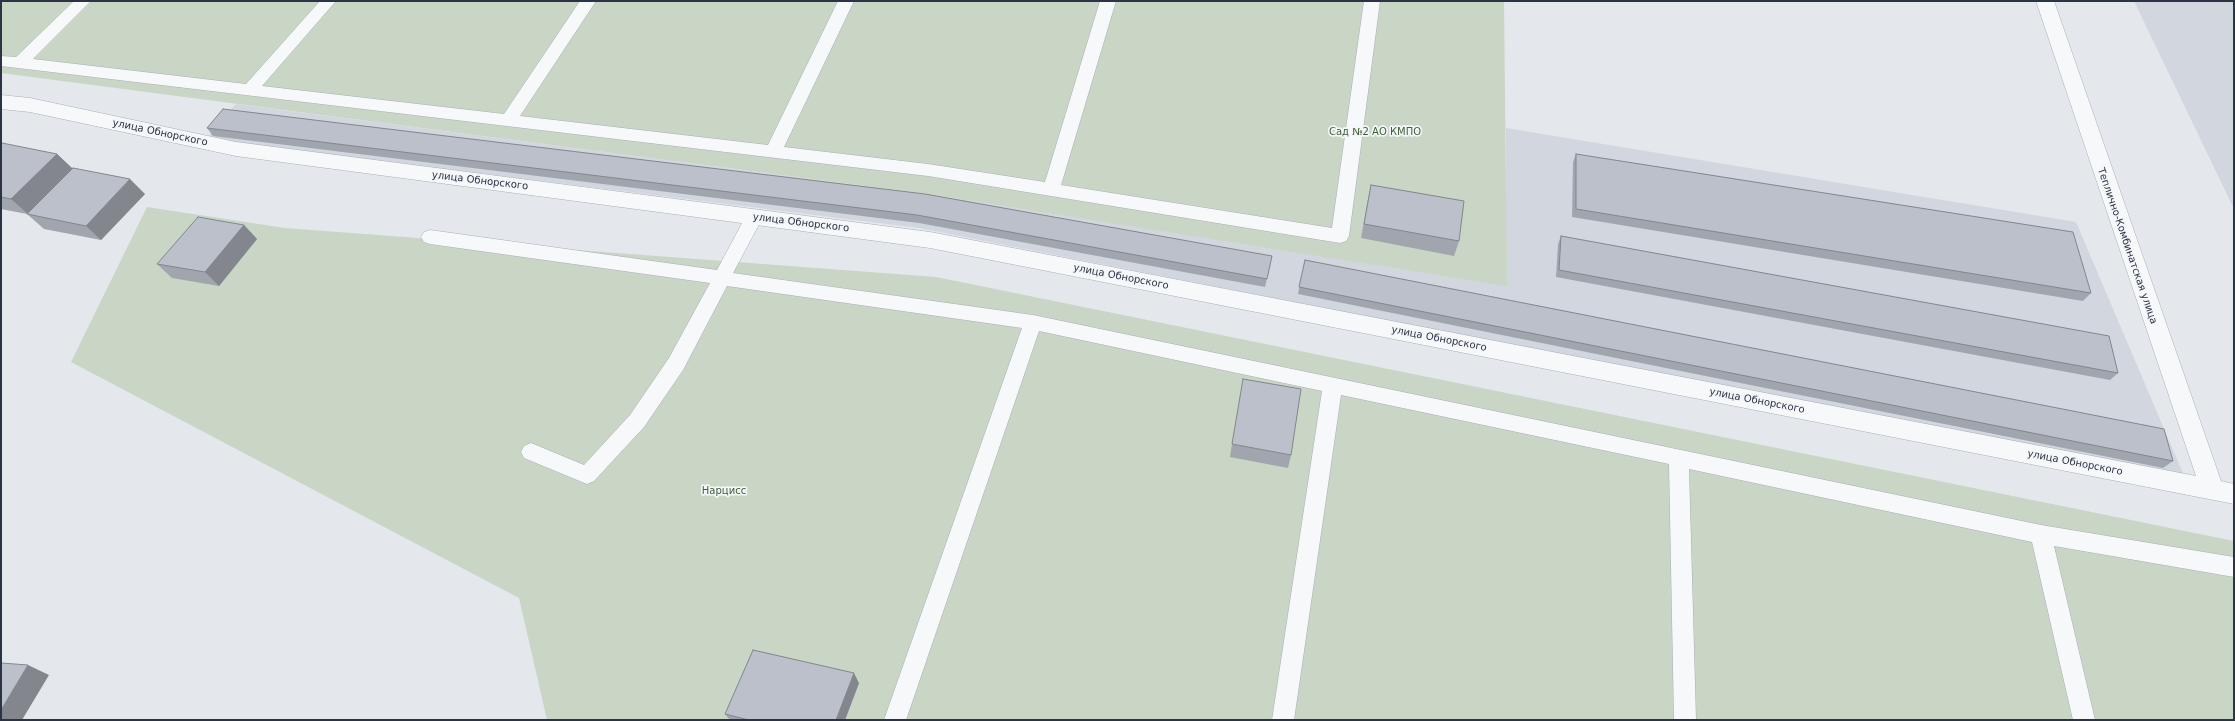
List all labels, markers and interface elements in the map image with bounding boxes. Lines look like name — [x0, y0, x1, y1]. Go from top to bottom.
street label: улица Обнорского — [111, 117, 209, 149]
park label: Сад №2 АО КМПО — [1329, 126, 1421, 138]
street label: Теплично-Комбинатская улица — [2095, 166, 2159, 326]
street label: улица Обнорского — [431, 169, 529, 193]
street label: улица Обнорского — [752, 211, 850, 235]
street label: улица Обнорского — [1072, 262, 1170, 292]
street label: улица Обнорского — [1390, 324, 1488, 354]
street label: улица Обнорского — [1708, 386, 1806, 416]
street label: улица Обнорского — [2026, 448, 2124, 478]
park label: Нарцисс — [702, 485, 746, 497]

